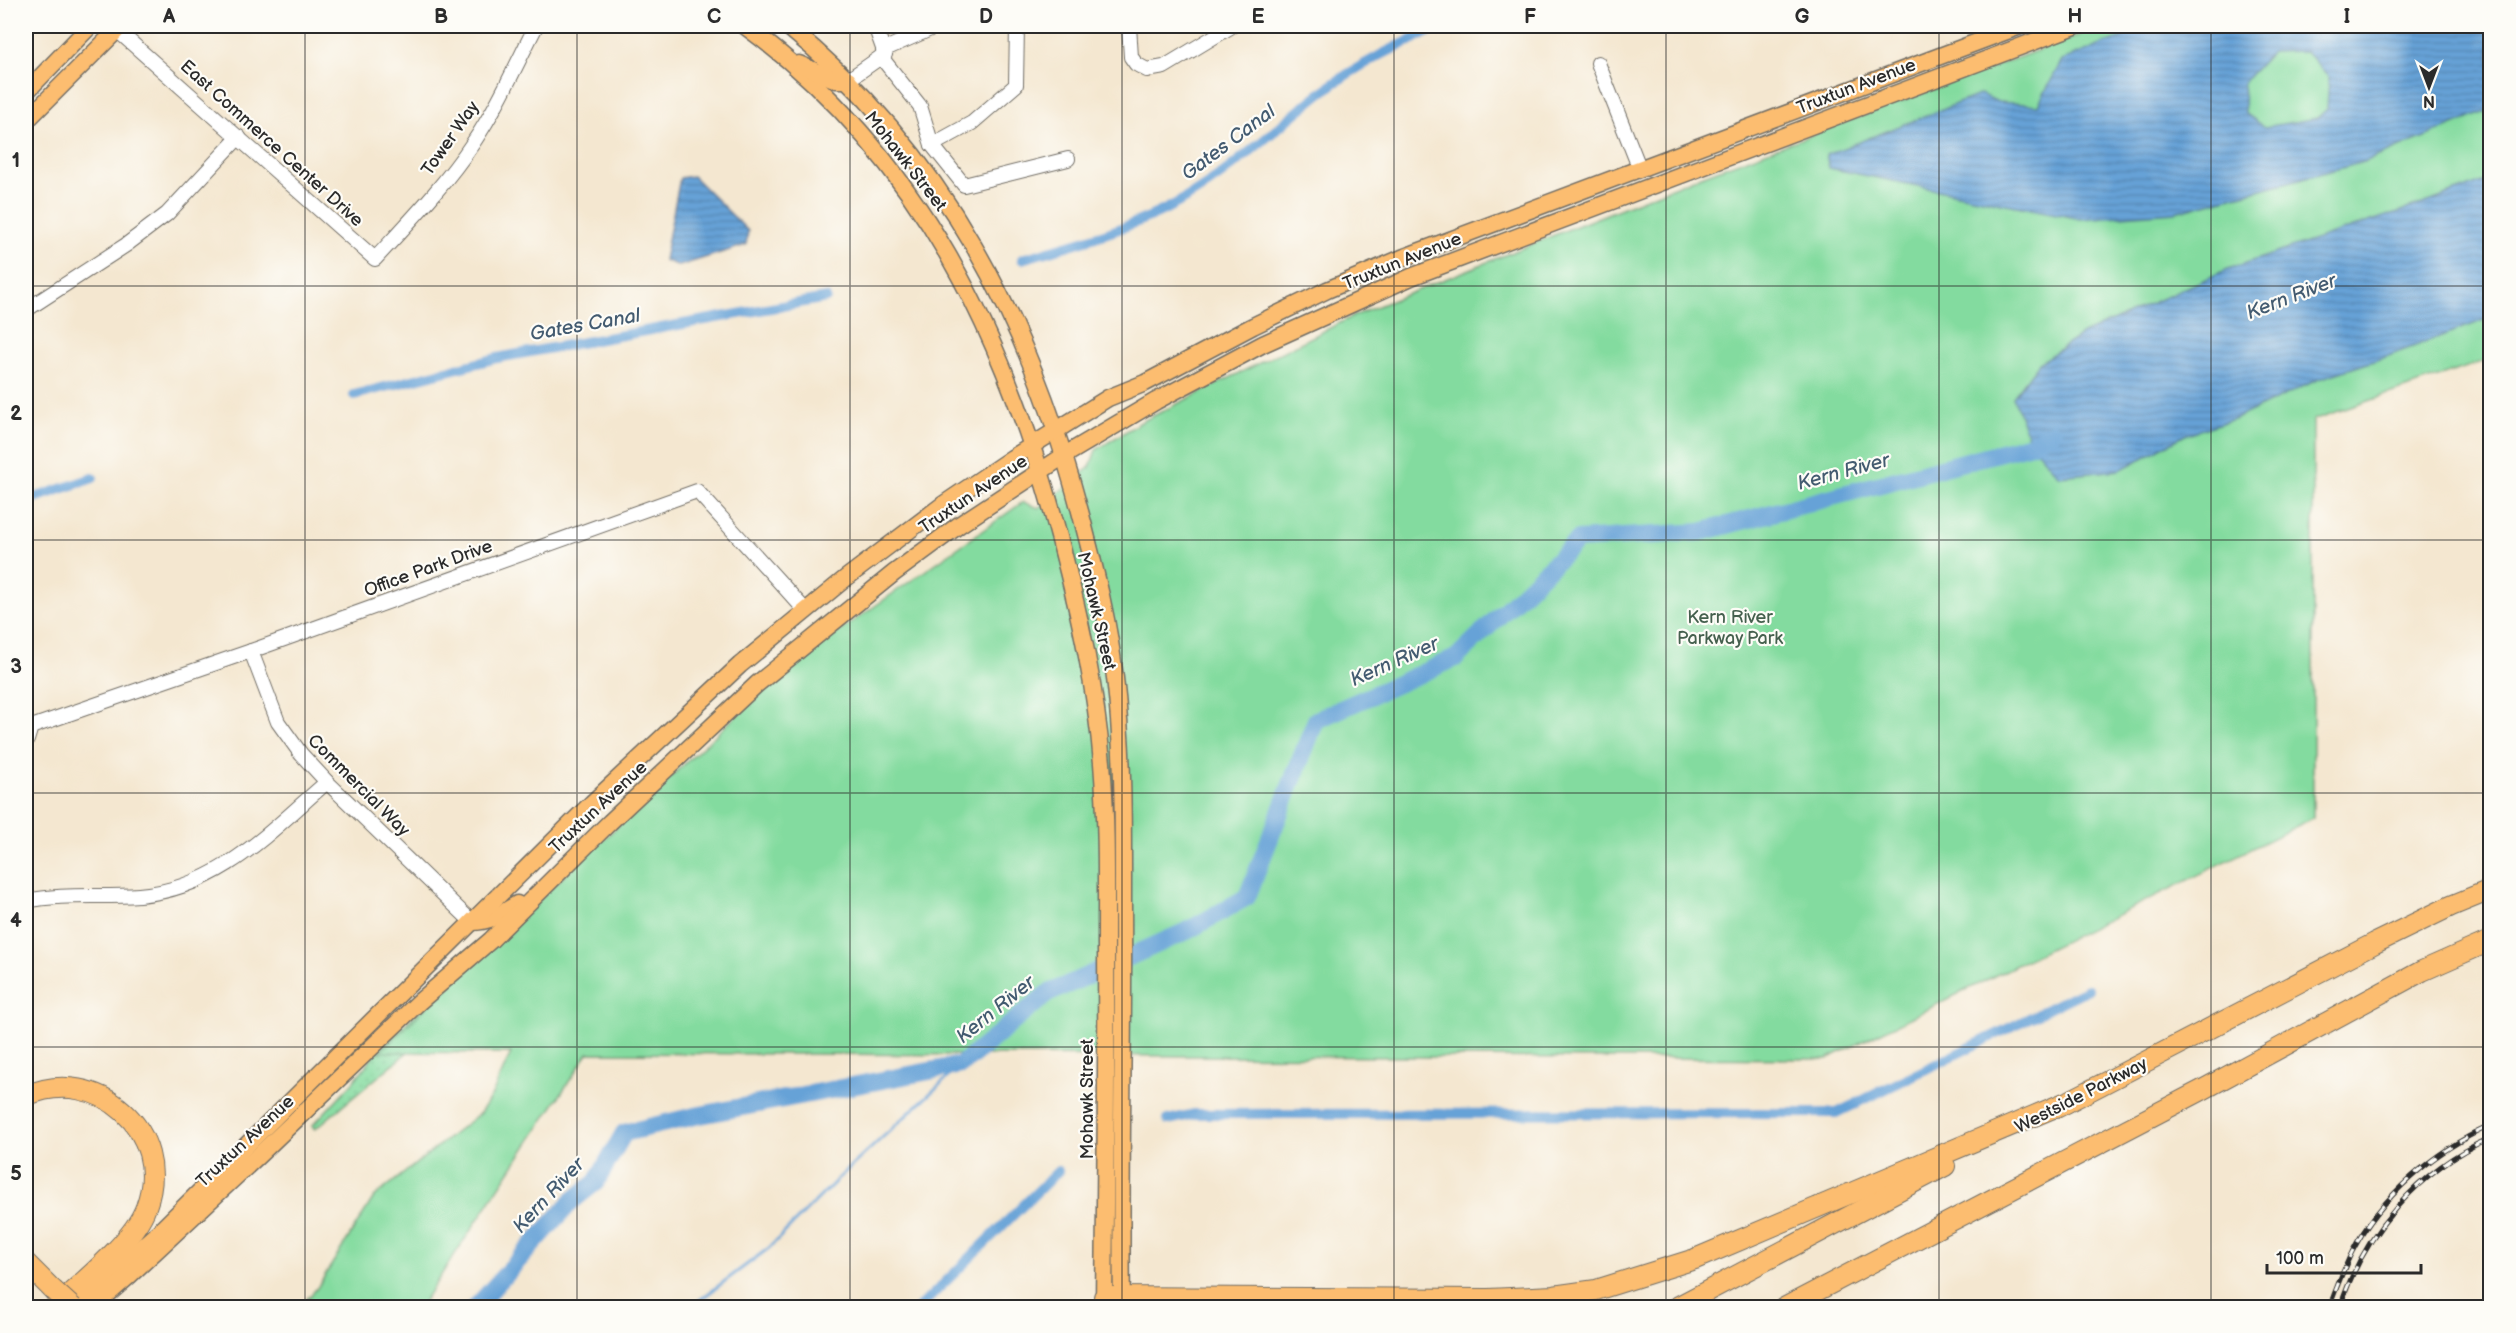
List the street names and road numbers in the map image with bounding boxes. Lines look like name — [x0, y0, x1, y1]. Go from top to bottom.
street label: Truxtun Avenue — [1794, 54, 1919, 119]
street label: East Commerce Center Drive — [176, 56, 368, 231]
street label: Tower Way — [417, 96, 484, 180]
street label: Mohawk Street — [860, 107, 951, 216]
street label: Truxtun Avenue — [1340, 228, 1465, 295]
street label: Truxtun Avenue — [915, 450, 1032, 538]
street label: Office Park Drive — [361, 535, 495, 601]
street label: Mohawk Street — [1073, 550, 1120, 673]
street label: Commercial Way — [303, 730, 415, 841]
street label: Truxtun Avenue — [545, 757, 652, 858]
street label: Mohawk Street — [1077, 1038, 1098, 1159]
street label: Westside Parkway — [2012, 1053, 2152, 1138]
street label: Truxtun Avenue — [192, 1091, 299, 1192]

